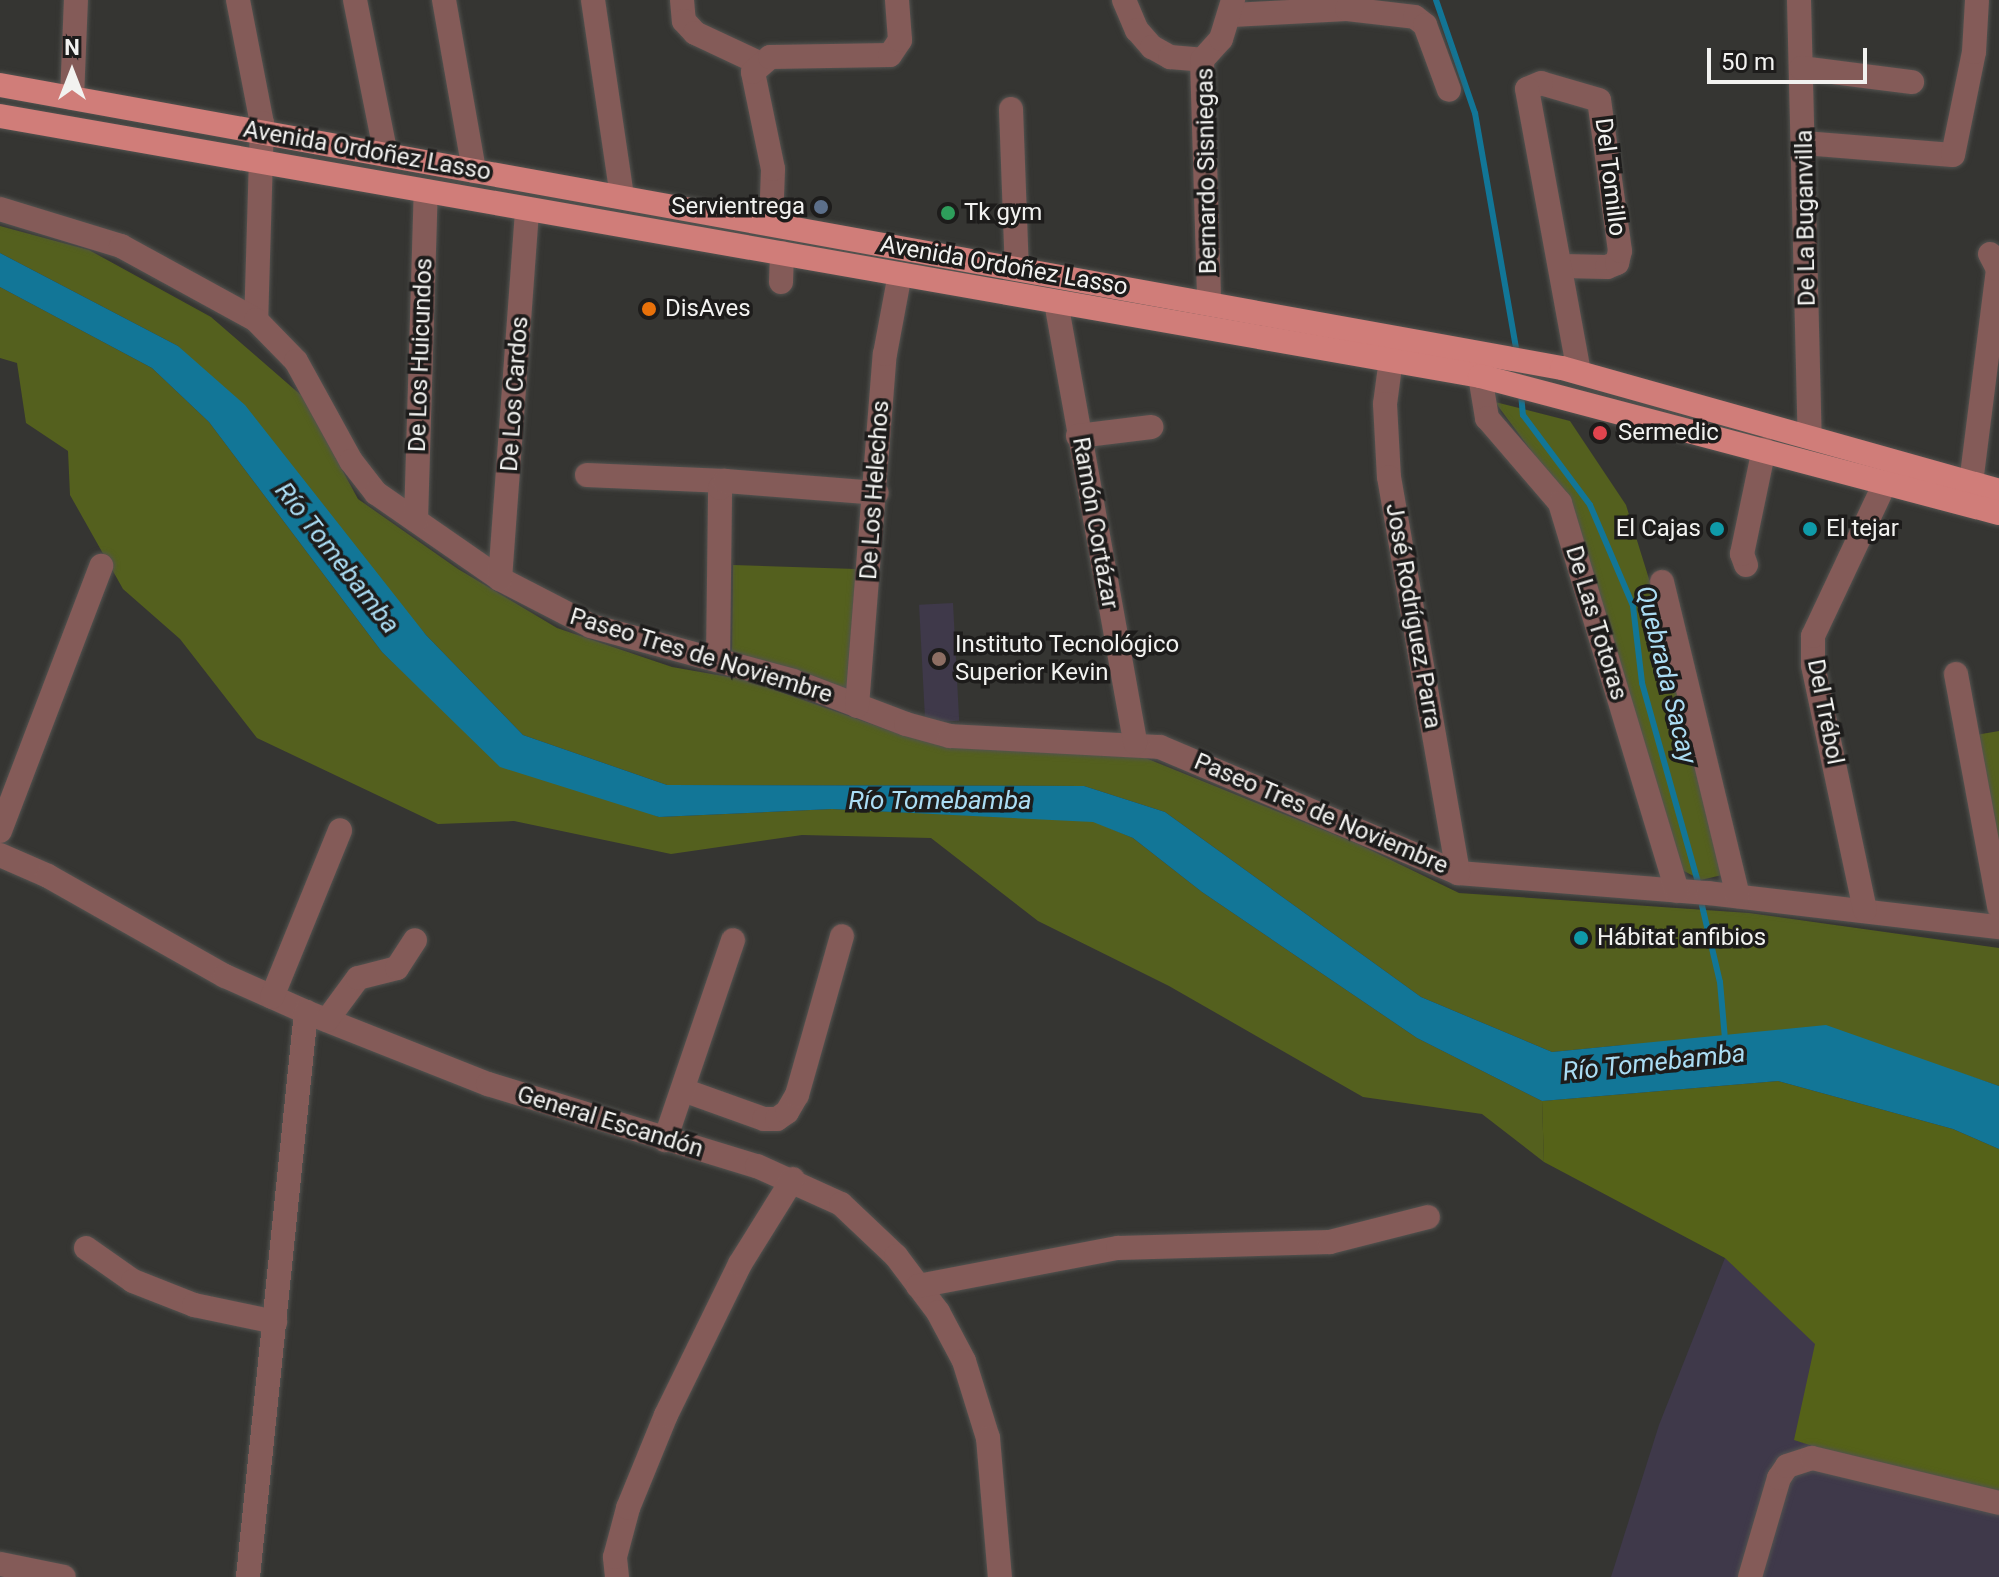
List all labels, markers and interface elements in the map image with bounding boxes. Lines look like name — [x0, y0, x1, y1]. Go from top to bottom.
north arrow — [32, 32, 112, 112]
scale bar — [1711, 32, 1871, 82]
text: N — [64, 35, 80, 60]
text: 50 m — [1721, 48, 1775, 76]
street label: Bernardo Sisniegas — [1191, 68, 1223, 274]
street label: Avenida Ordoñez Lasso — [241, 115, 493, 187]
street label: Del Tomillo — [1588, 116, 1632, 238]
street label: De La Buganvilla — [1790, 130, 1822, 306]
place label: Servientrega — [671, 193, 805, 221]
marker: Servientrega — [812, 198, 830, 216]
place label: Tk gym — [964, 199, 1042, 227]
marker: Tk gym — [939, 204, 957, 222]
street label: Avenida Ordoñez Lasso — [878, 230, 1130, 302]
street label: De Los Huicundos — [403, 257, 439, 453]
place label: DisAves — [665, 295, 751, 323]
marker: DisAves — [640, 300, 658, 318]
street label: De Los Cardos — [495, 315, 535, 473]
street label: De Los Helechos — [854, 399, 896, 581]
place label: Sermedic — [1618, 419, 1719, 447]
marker: Sermedic — [1589, 422, 1611, 444]
street label: Ramón Cortázar — [1066, 435, 1124, 611]
water label: Río Tomebamba — [268, 476, 406, 640]
street label: José Rodríguez Parra — [1379, 501, 1447, 731]
place label: El Cajas — [1616, 515, 1701, 543]
place label: El tejar — [1826, 515, 1899, 543]
marker: El Cajas — [1708, 520, 1726, 538]
marker: El tejar — [1801, 520, 1819, 538]
street label: De Las Totoras — [1559, 542, 1633, 704]
water label: Quebrada Sacay — [1629, 583, 1703, 767]
street label: Paseo Tres de Noviembre — [566, 602, 836, 710]
place label: Instituto Tecnológico Superior Kevin — [955, 631, 1180, 687]
marker: Instituto Tecnológico Superior Kevin — [930, 650, 948, 668]
street label: Del Trébol — [1801, 657, 1849, 767]
street label: Paseo Tres de Noviembre — [1190, 747, 1452, 881]
water label: Río Tomebamba — [848, 785, 1032, 817]
place label: Hábitat anfibios — [1597, 924, 1766, 952]
marker: Hábitat anfibios — [1572, 929, 1590, 947]
water label: Río Tomebamba — [1561, 1038, 1747, 1088]
street label: General Escandón — [514, 1080, 706, 1164]

